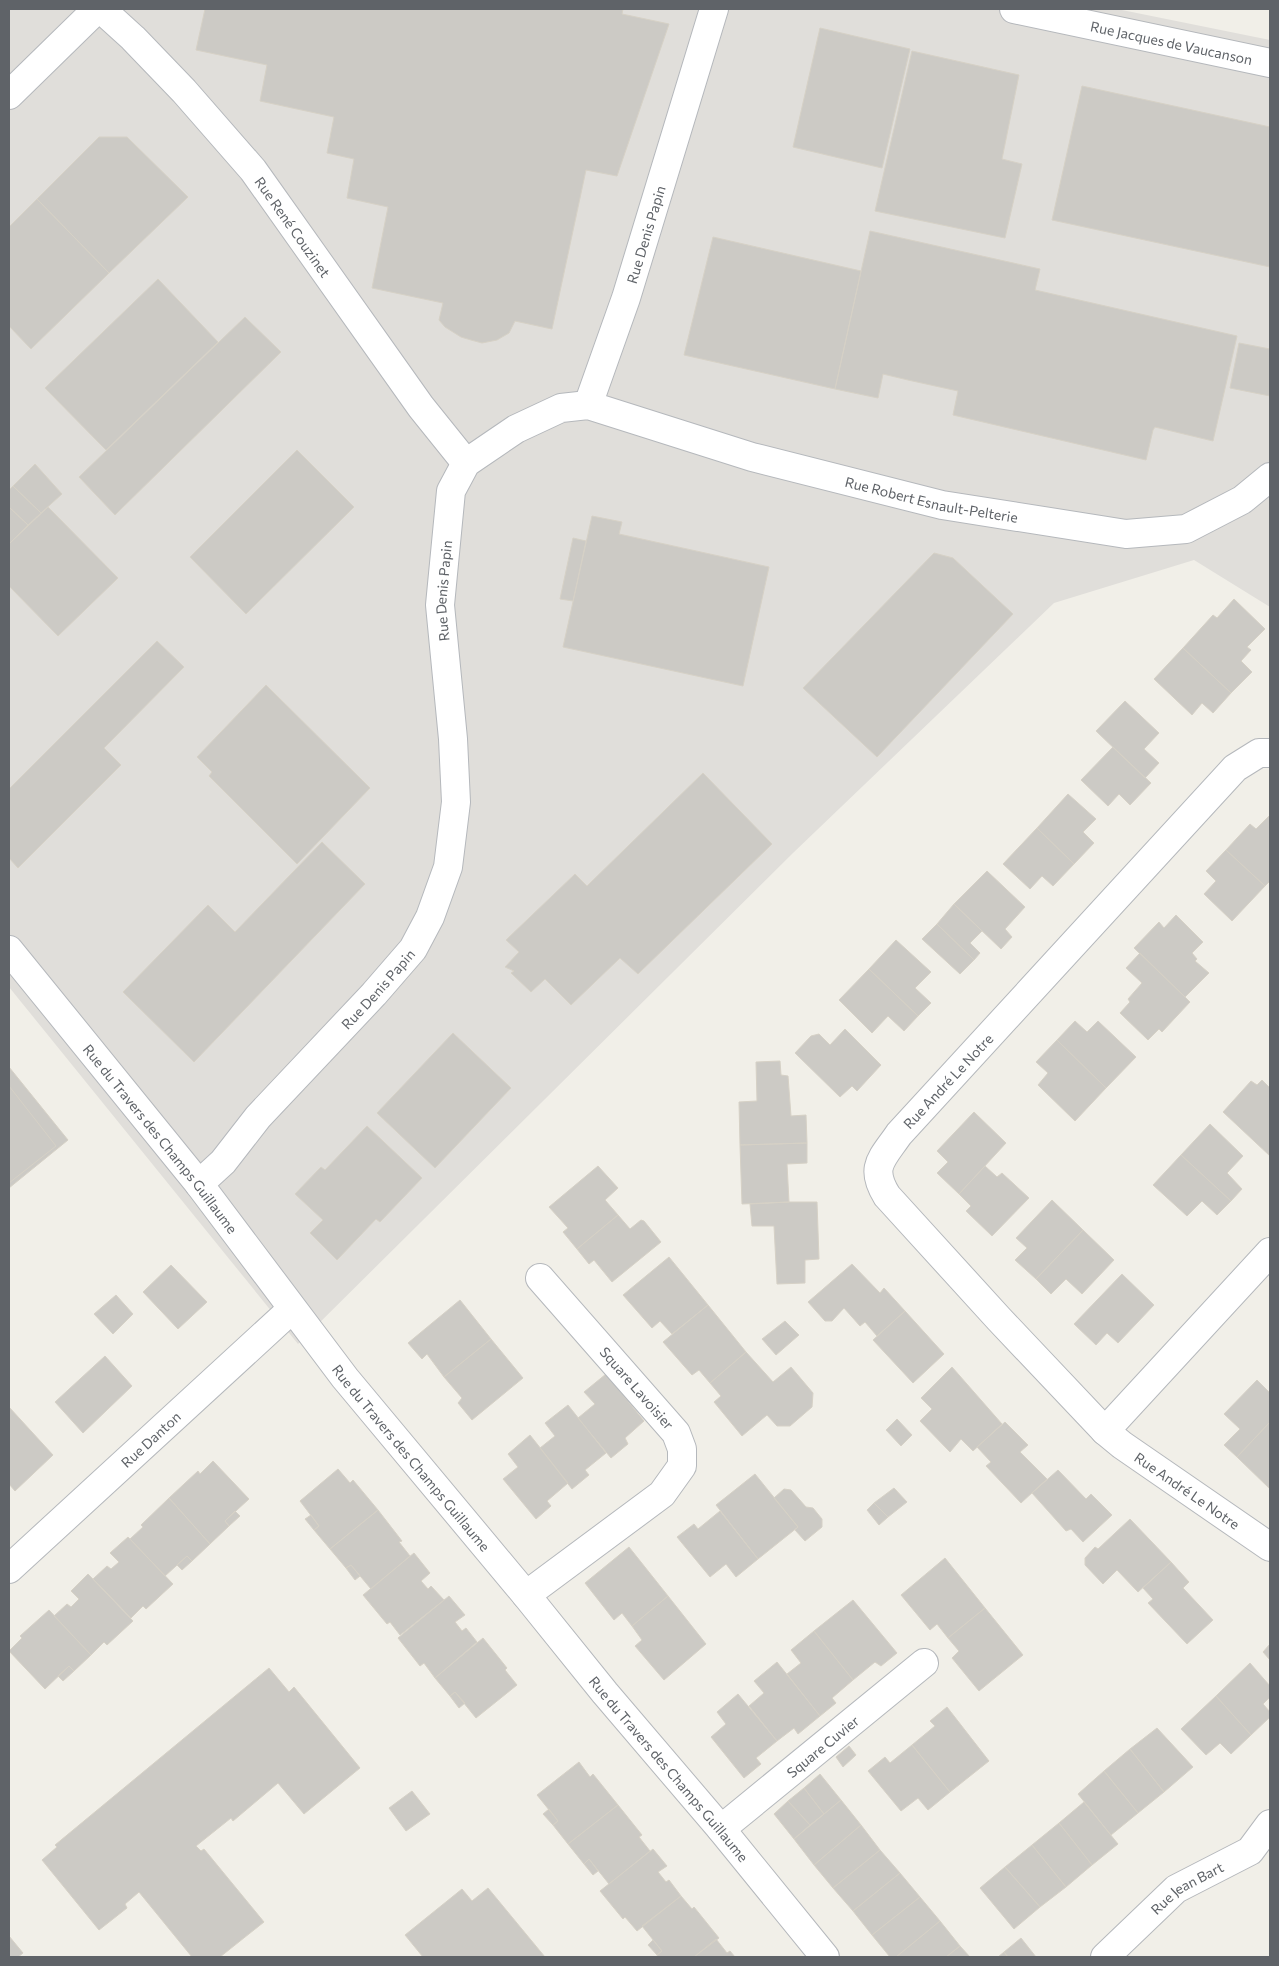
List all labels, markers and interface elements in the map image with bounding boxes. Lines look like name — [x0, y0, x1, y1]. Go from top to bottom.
street label: Rue Jacques de Vaucanson — [1089, 17, 1254, 68]
street label: Rue René Couzinet — [252, 173, 335, 280]
street label: Rue Denis Papin — [622, 183, 668, 286]
street label: Rue Robert Esnault-Pelterie — [843, 472, 1019, 525]
street label: Rue Denis Papin — [431, 539, 455, 642]
street label: Rue Denis Papin — [337, 945, 418, 1032]
street label: Rue André Le Notre — [900, 1030, 996, 1132]
street label: Rue du Travers des Champs Guillaume — [80, 1040, 241, 1237]
street label: Square Lavoisier — [596, 1343, 678, 1433]
street label: Rue du Travers des Champs Guillaume — [329, 1361, 494, 1554]
street label: Rue Danton — [117, 1407, 184, 1471]
street label: Rue André Le Notre — [1132, 1448, 1243, 1532]
street label: Rue du Travers des Champs Guillaume — [586, 1673, 752, 1865]
street label: Square Cuvier — [783, 1711, 862, 1781]
street label: Rue Jean Bart — [1147, 1858, 1226, 1918]

